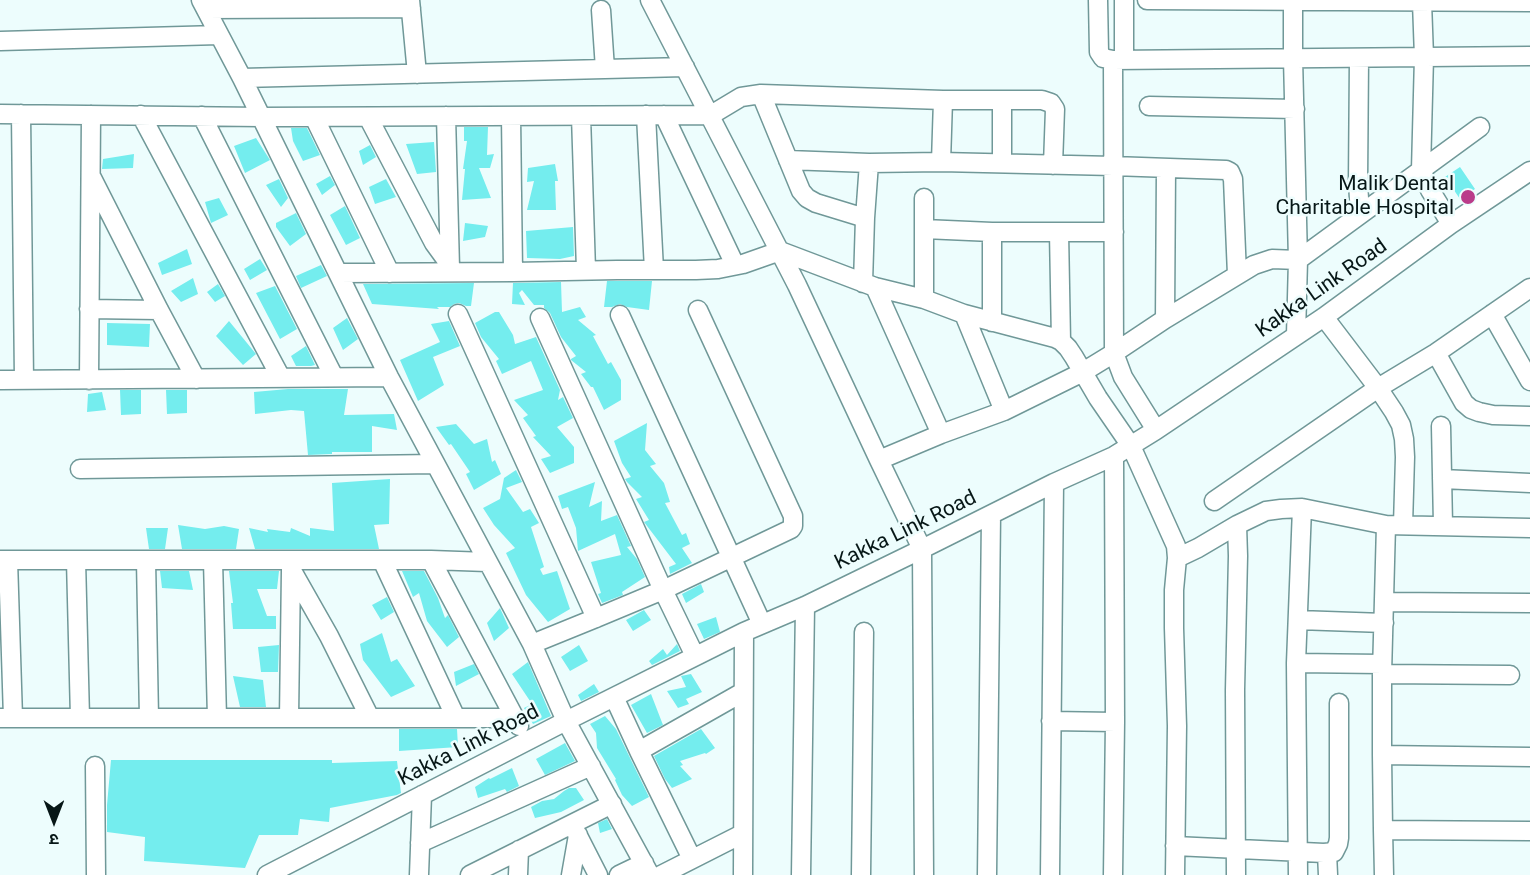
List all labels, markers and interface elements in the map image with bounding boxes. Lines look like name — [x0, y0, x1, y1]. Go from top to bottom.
place label: Malik Dental Charitable Hospital — [1275, 172, 1454, 222]
marker: Malik Dental Charitable Hospital — [1459, 188, 1477, 206]
street label: Kakka Link Road — [1251, 234, 1393, 344]
street label: Kakka Link Road — [831, 486, 981, 576]
street label: Kakka Link Road — [394, 700, 544, 792]
north arrow — [24, 791, 84, 851]
text: उ — [49, 830, 59, 849]

